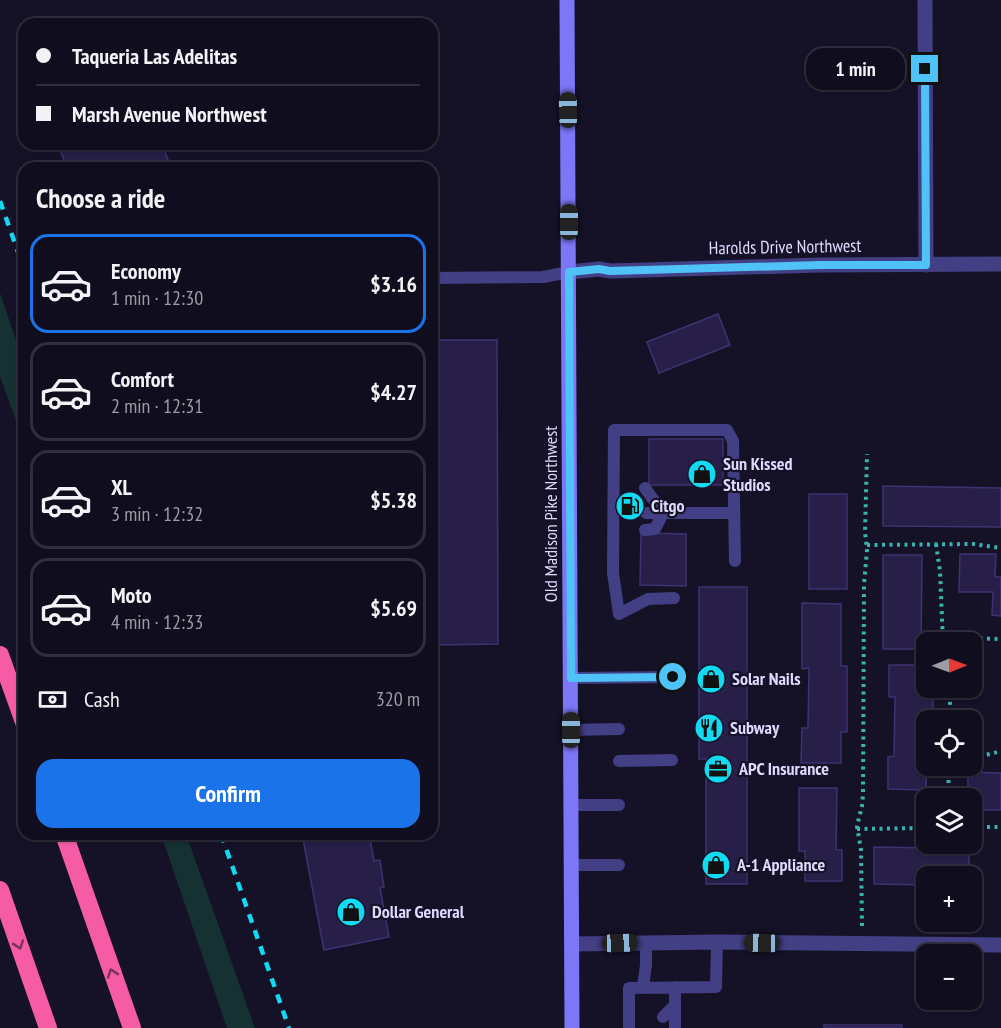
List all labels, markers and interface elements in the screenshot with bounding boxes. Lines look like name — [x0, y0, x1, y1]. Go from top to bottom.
text: Taqueria Las Adelitas — [72, 42, 237, 70]
callout: 1 min — [805, 48, 904, 90]
route end — [911, 55, 938, 82]
text: 1 min — [835, 56, 876, 82]
car — [559, 92, 577, 128]
text: Marsh Avenue Northwest — [72, 100, 267, 128]
text: Choose a ride — [36, 181, 165, 215]
car — [560, 204, 578, 240]
street label: Harolds Drive Northwest — [709, 234, 862, 259]
icon: car — [39, 257, 93, 311]
text: Economy — [111, 257, 181, 285]
text: $3.16 — [370, 270, 417, 298]
text: 1 min · 12:30 — [111, 285, 203, 311]
icon: car — [39, 365, 93, 419]
text: Comfort — [111, 365, 174, 393]
text: $4.27 — [370, 378, 417, 406]
text: 2 min · 12:31 — [111, 393, 203, 419]
street label: Old Madison Pike Northwest — [539, 426, 562, 602]
place label: Sun Kissed Studios — [723, 452, 792, 496]
shop icon: Sun Kissed Studios — [686, 458, 718, 490]
icon: car — [39, 473, 93, 527]
text: XL — [111, 473, 132, 501]
text: $5.38 — [370, 486, 417, 514]
fuel station icon: Citgo — [614, 490, 646, 522]
place label: Citgo — [651, 494, 685, 517]
text: 3 min · 12:32 — [111, 501, 203, 527]
icon: car — [39, 581, 93, 635]
text: Moto — [111, 581, 152, 609]
text: $5.69 — [370, 594, 417, 622]
text: 4 min · 12:33 — [111, 609, 203, 635]
north arrow — [916, 632, 982, 698]
map controls — [916, 632, 982, 1010]
route start — [659, 663, 686, 690]
shop icon: Solar Nails — [695, 663, 727, 695]
place label: Solar Nails — [732, 667, 801, 690]
icon: cash — [36, 683, 69, 716]
text: Cash — [84, 685, 120, 713]
text: 320 m — [376, 686, 420, 712]
button: locate — [916, 710, 982, 776]
car — [562, 712, 580, 748]
restaurant icon: Subway — [693, 712, 725, 744]
place label: Subway — [730, 716, 780, 739]
office icon: APC Insurance — [702, 753, 734, 785]
place label: APC Insurance — [738, 757, 829, 780]
button: Confirm — [36, 759, 420, 828]
button: layers — [916, 788, 982, 854]
shop icon: A-1 Appliance — [700, 849, 732, 881]
place label: A-1 Appliance — [736, 853, 826, 876]
button: + — [916, 866, 982, 932]
shop icon: Dollar General — [335, 896, 367, 928]
place label: Dollar General — [372, 900, 465, 923]
car — [602, 933, 638, 953]
car — [744, 934, 780, 952]
one-way arrow — [12, 939, 25, 950]
button: − — [916, 944, 982, 1010]
one-way arrow — [107, 968, 120, 979]

